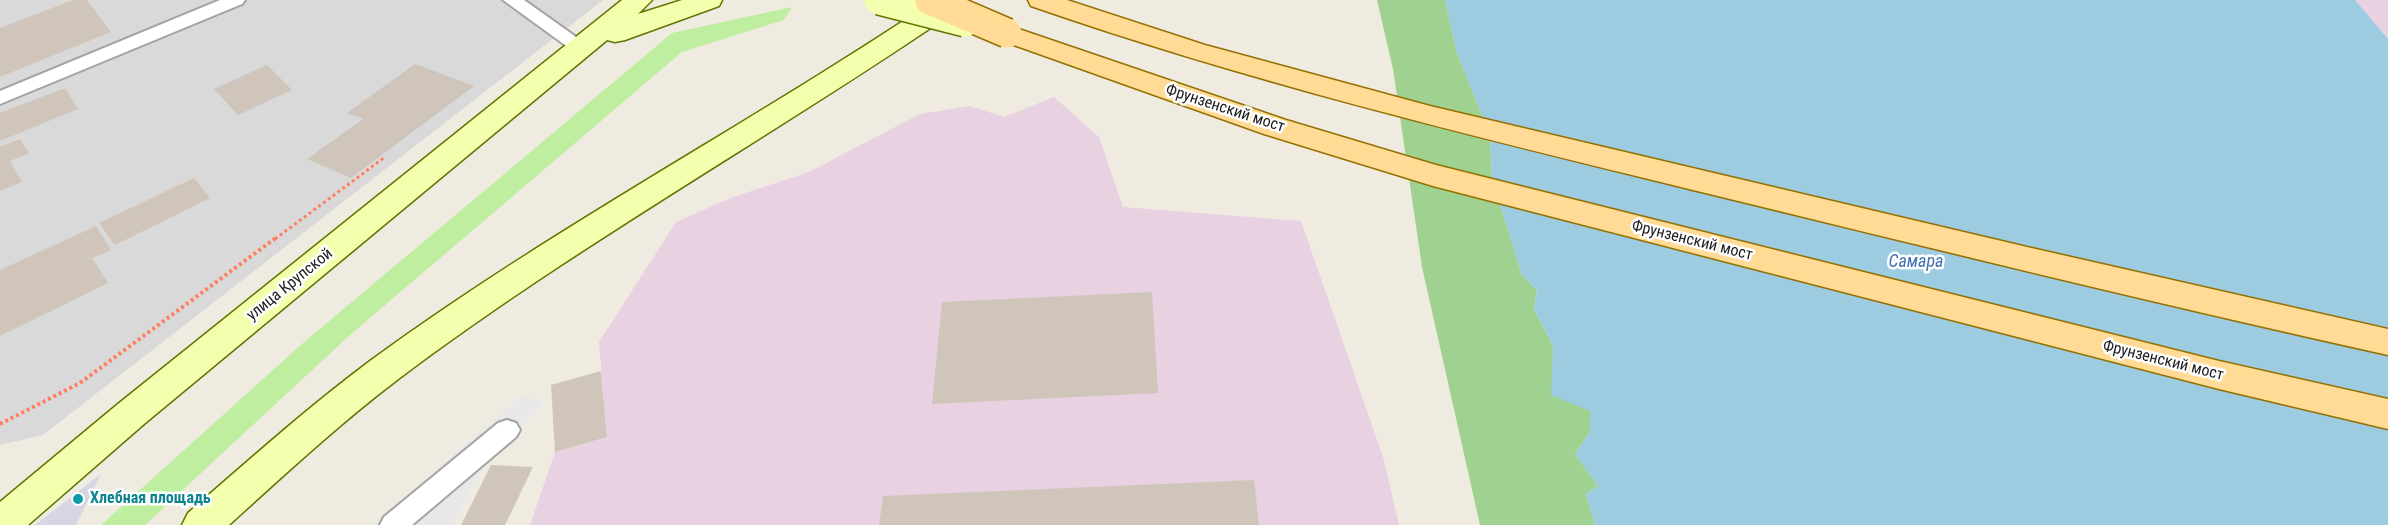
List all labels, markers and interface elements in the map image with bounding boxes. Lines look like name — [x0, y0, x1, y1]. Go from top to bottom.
street label: Фрунзенский мост — [1163, 81, 1287, 137]
street label: Фрунзенский мост — [1630, 217, 1754, 265]
street label: улица Крупской — [243, 245, 337, 325]
water label: Самара — [1889, 251, 1943, 273]
street label: Фрунзенский мост — [2101, 337, 2225, 385]
place label: Хлебная площадь — [90, 489, 211, 509]
marker: Хлебная площадь — [71, 492, 85, 506]

